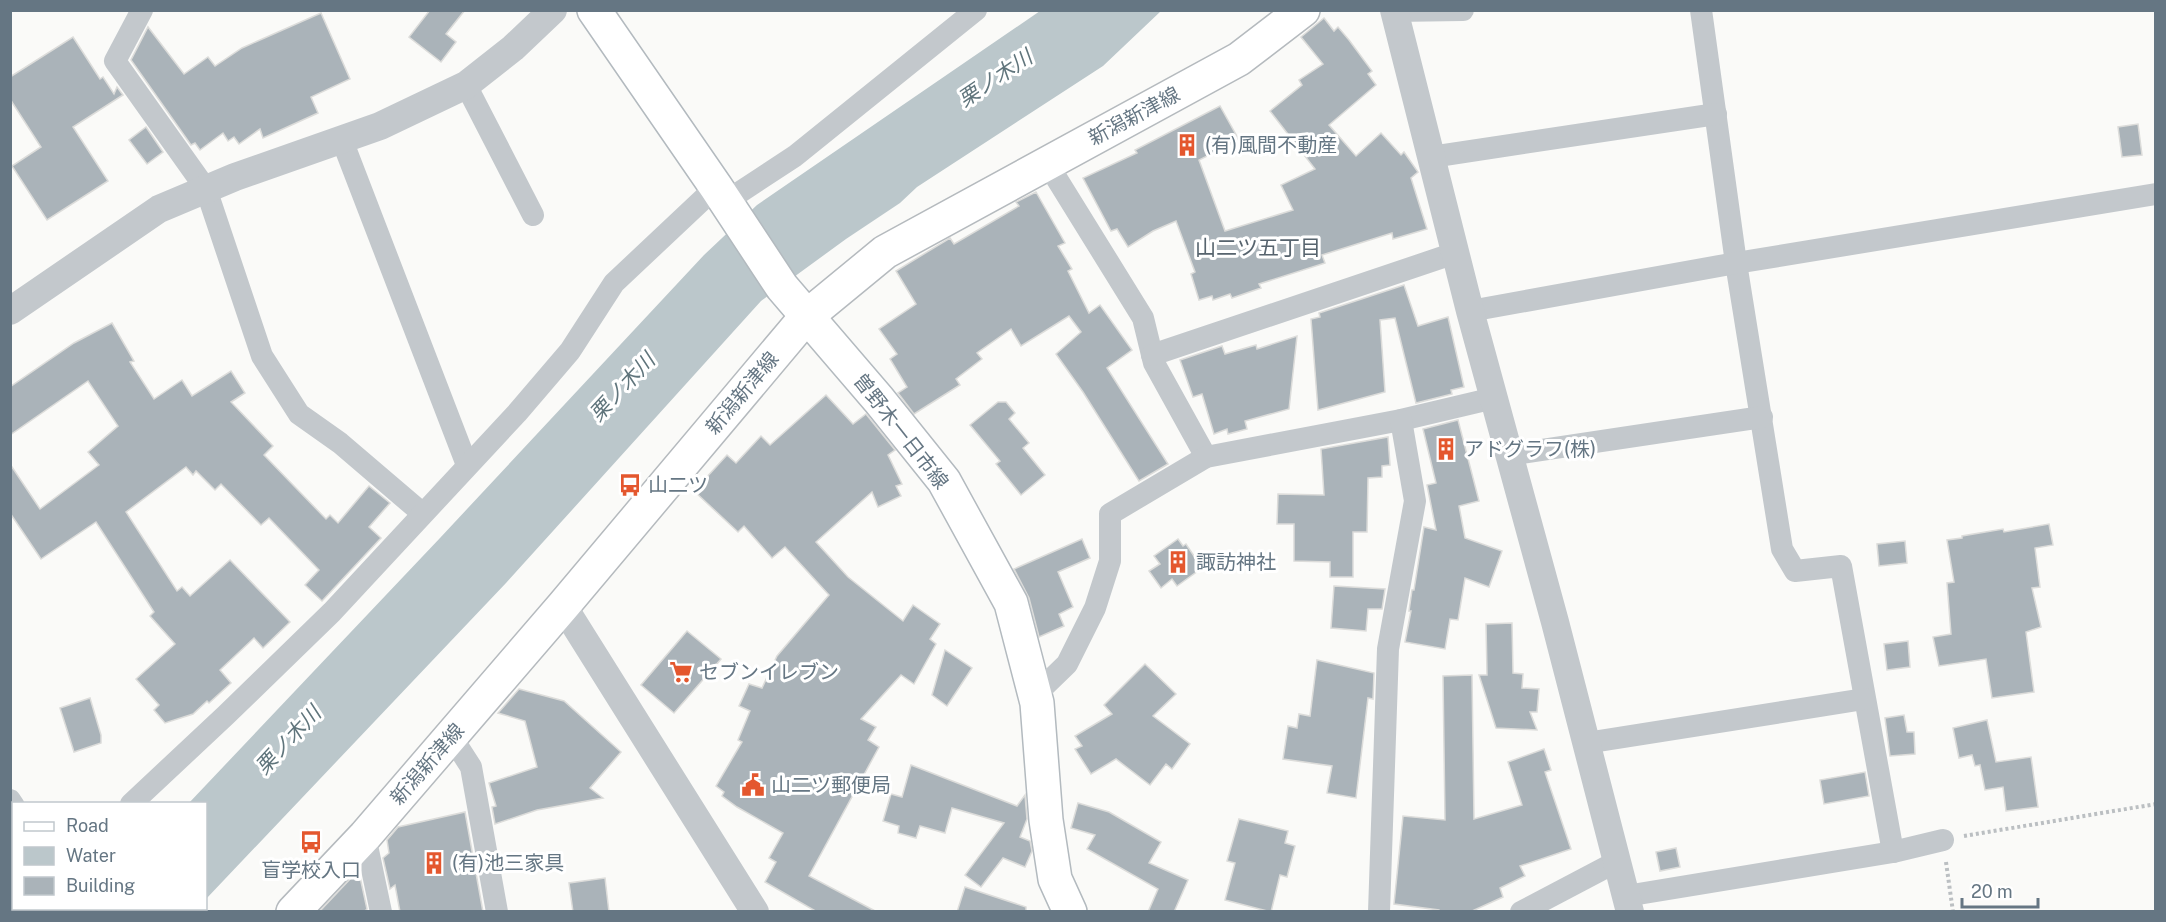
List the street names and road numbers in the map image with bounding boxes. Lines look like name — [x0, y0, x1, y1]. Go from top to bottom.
street label: 新潟新津線 — [1084, 82, 1184, 150]
street label: 新潟新津線 — [701, 347, 783, 439]
street label: 曽野木一日市線 — [848, 368, 954, 494]
street label: 新潟新津線 — [385, 718, 469, 810]

